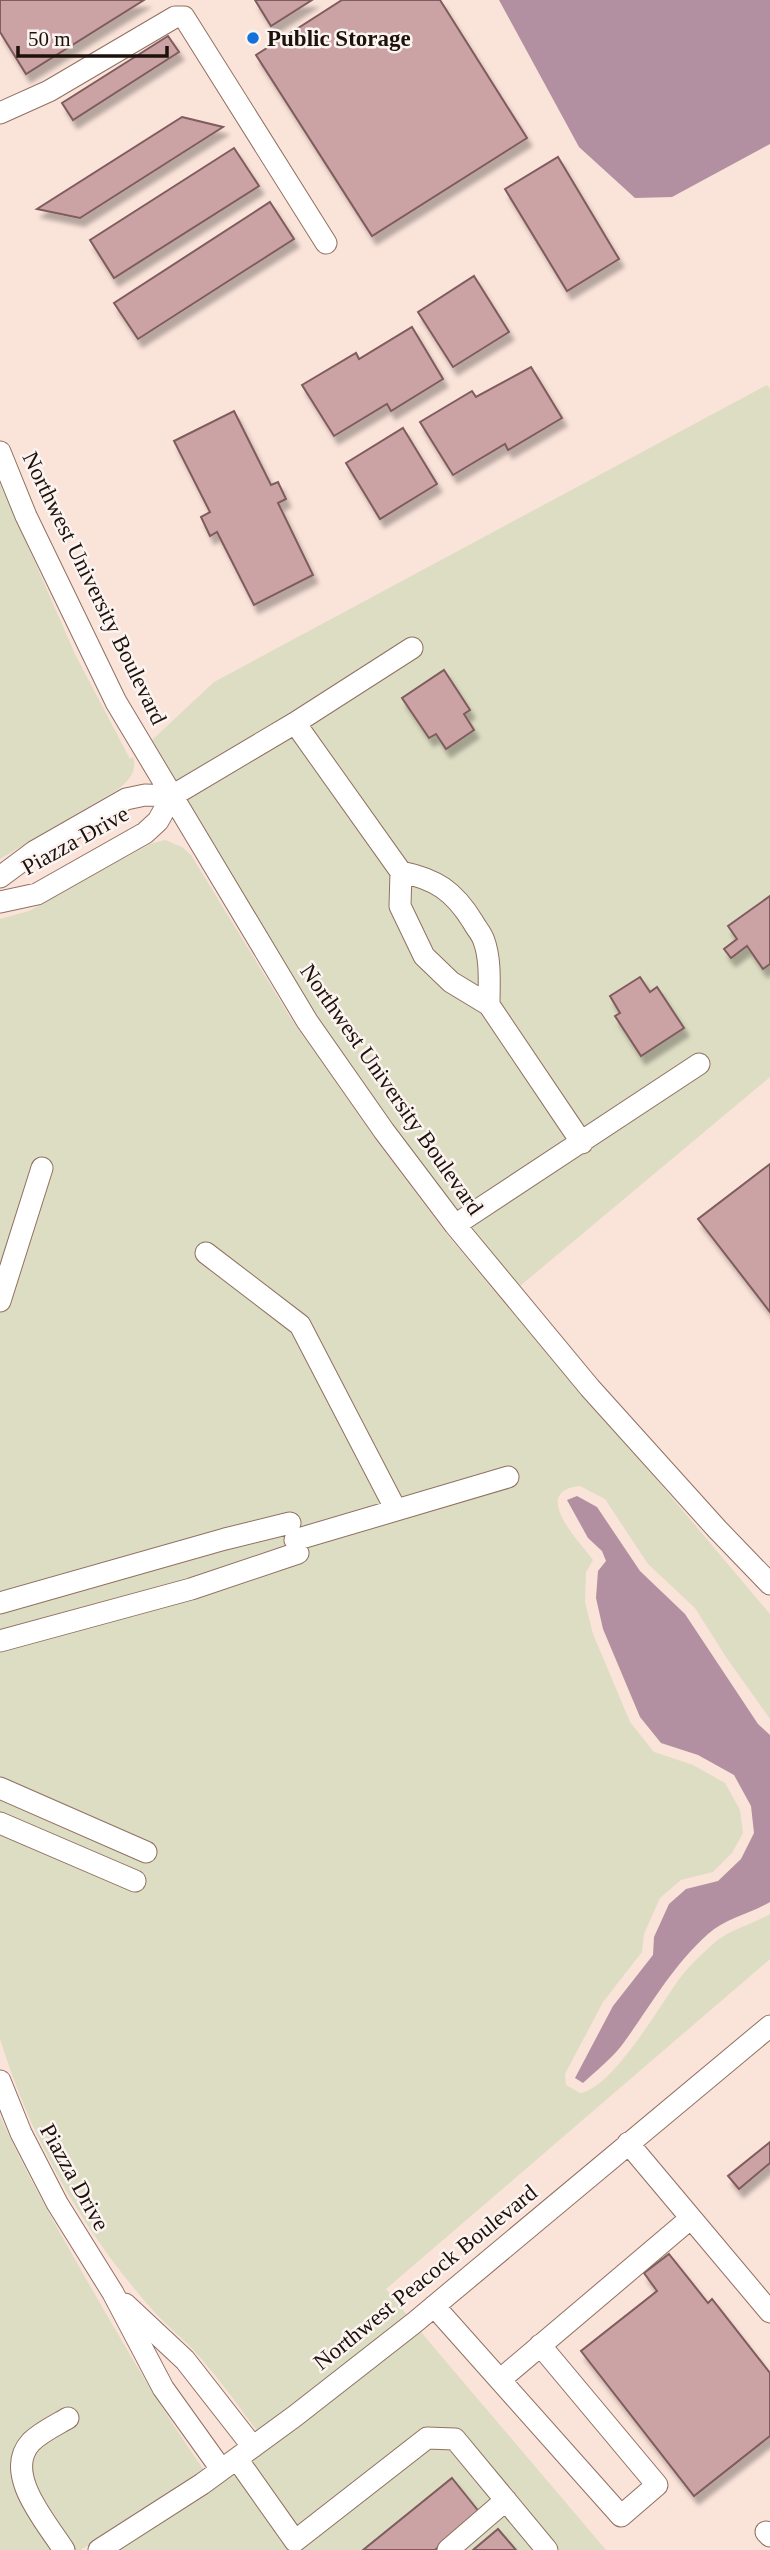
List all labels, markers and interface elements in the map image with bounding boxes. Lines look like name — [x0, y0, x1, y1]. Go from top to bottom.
scale bar — [18, 14, 166, 58]
place label: Public Storage — [267, 26, 411, 51]
text: 50 m — [28, 27, 71, 51]
marker: Public Storage — [245, 30, 261, 46]
street label: Northwest University Boulevard — [18, 448, 172, 729]
street label: Piazza Drive — [18, 801, 133, 880]
street label: Northwest University Boulevard — [295, 959, 488, 1220]
street label: Piazza Drive — [35, 2120, 114, 2235]
street label: Northwest Peacock Boulevard — [309, 2179, 542, 2375]

